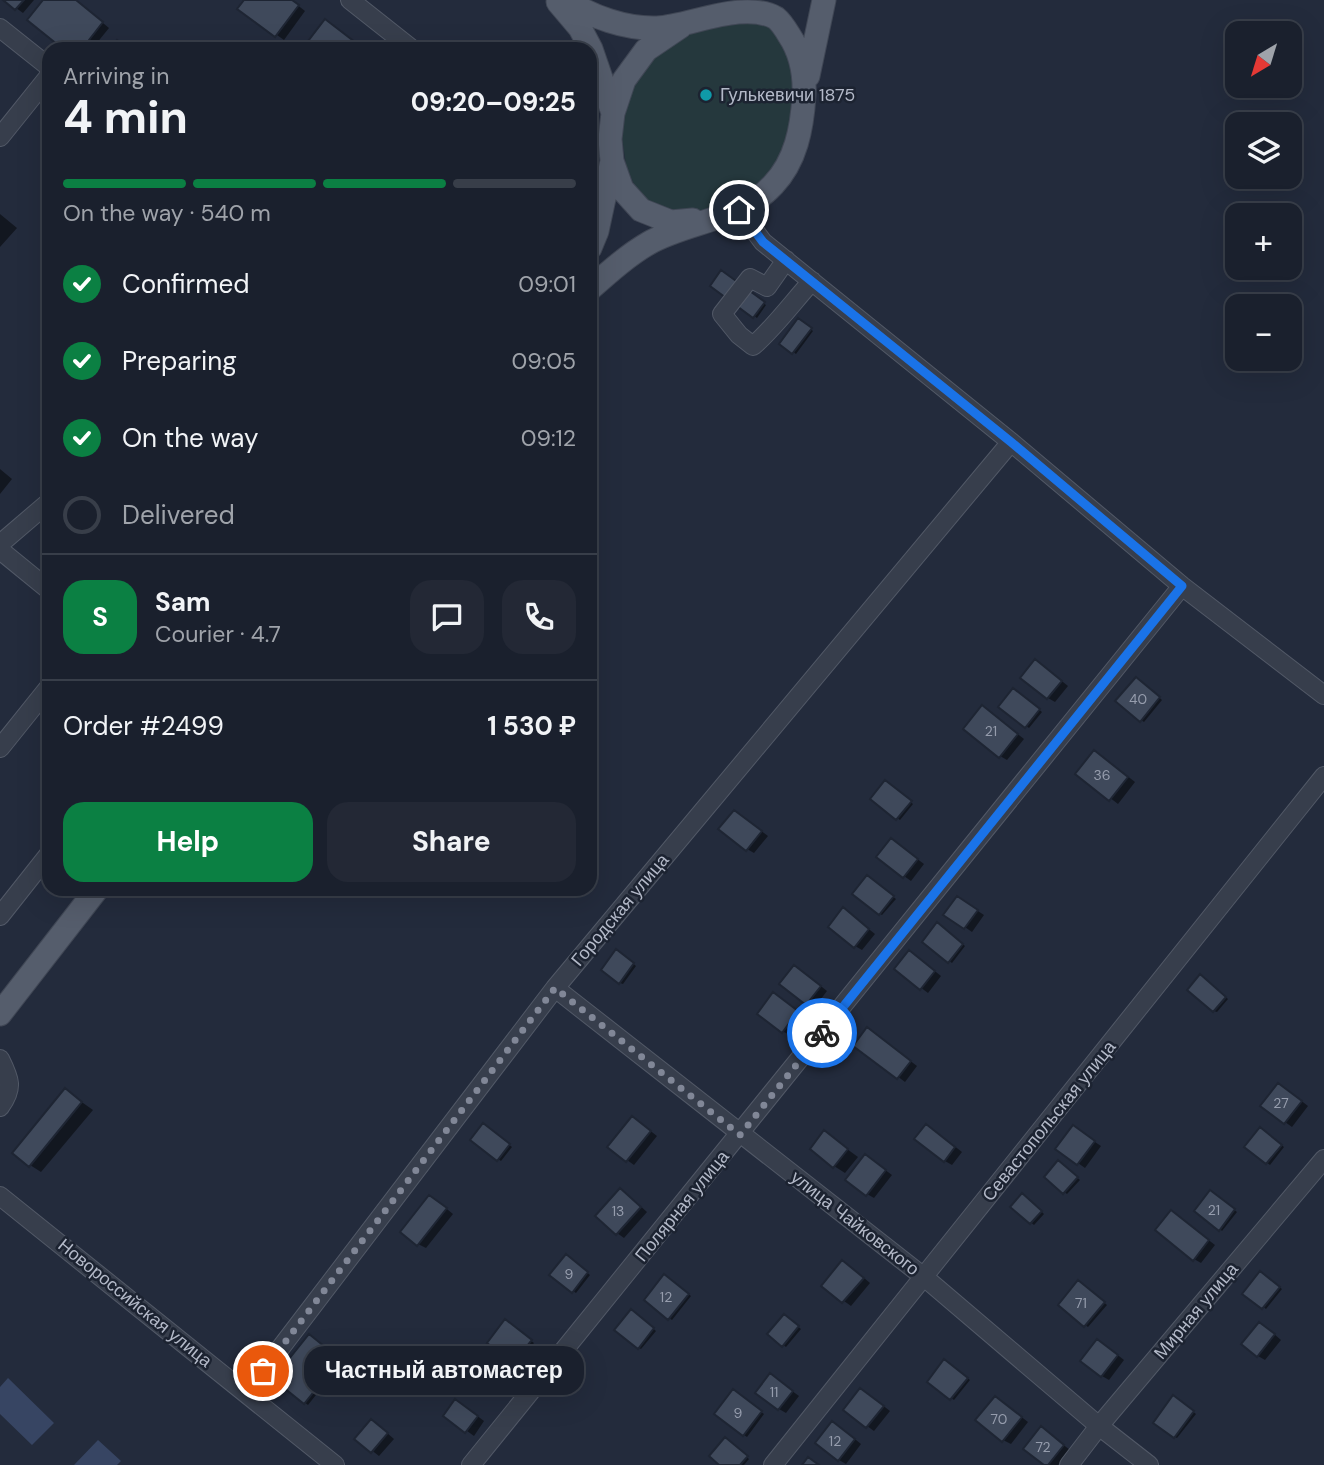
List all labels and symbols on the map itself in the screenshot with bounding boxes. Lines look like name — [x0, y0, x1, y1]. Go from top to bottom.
north arrow — [1225, 21, 1302, 98]
place label: Гулькевичи 1875 — [720, 83, 855, 107]
marker: Гулькевичи 1875 — [698, 87, 714, 103]
pin — [709, 180, 769, 240]
house number: 40 — [1129, 690, 1147, 708]
house number: 21 — [985, 722, 997, 740]
house number: 36 — [1093, 766, 1111, 784]
street label: Городская улица — [566, 848, 675, 971]
courier — [787, 998, 857, 1068]
street label: Севастопольская улица — [977, 1035, 1122, 1206]
house number: 27 — [1273, 1094, 1289, 1112]
street label: Полярная улица — [630, 1145, 735, 1267]
street label: улица Чайковского — [786, 1165, 924, 1281]
house number: 21 — [1208, 1201, 1220, 1219]
house number: 13 — [612, 1202, 624, 1220]
street label: Новороссийская улица — [53, 1233, 218, 1373]
street label: Мирная улица — [1149, 1257, 1244, 1364]
house number: 9 — [565, 1265, 574, 1283]
house number: 12 — [660, 1288, 672, 1306]
house number: 71 — [1075, 1294, 1087, 1312]
pin — [233, 1341, 293, 1401]
callout: Частный автомастер — [305, 1346, 585, 1396]
house number: 11 — [770, 1383, 778, 1401]
house number: 9 — [734, 1404, 743, 1422]
house number: 70 — [991, 1410, 1007, 1428]
house number: 12 — [829, 1432, 841, 1450]
house number: 72 — [1035, 1438, 1051, 1456]

